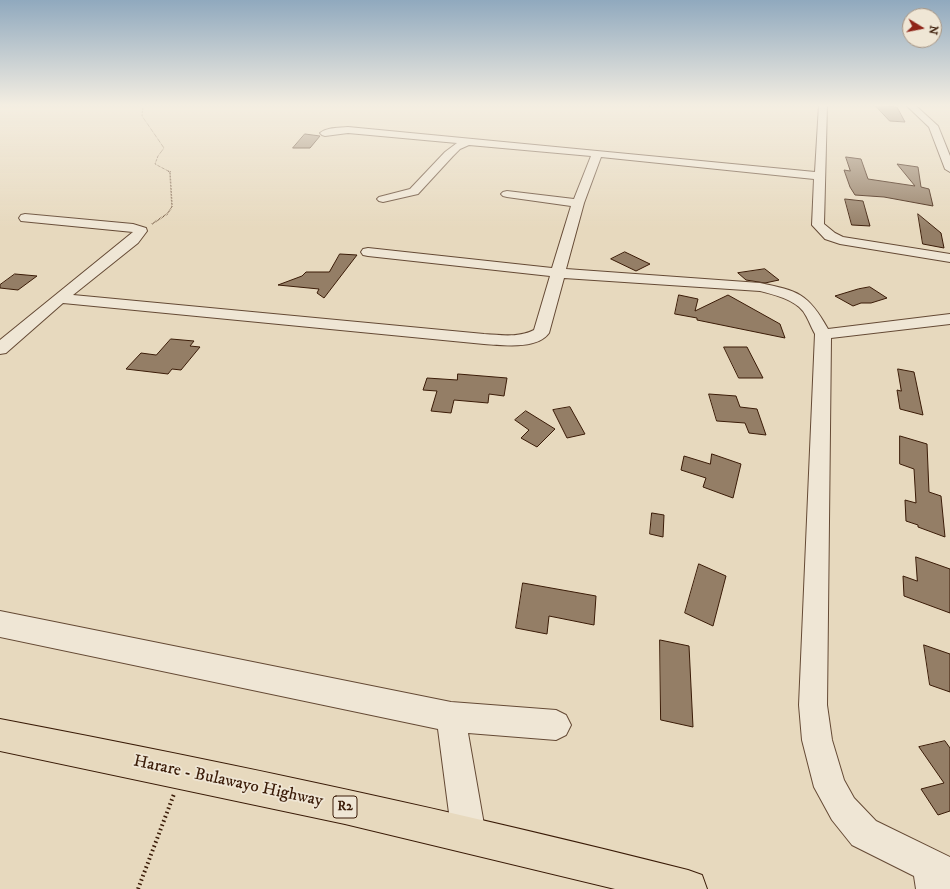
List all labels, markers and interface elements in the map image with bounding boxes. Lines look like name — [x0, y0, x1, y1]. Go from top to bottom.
north arrow — [902, 8, 942, 48]
text: N — [925, 24, 941, 36]
street label: Harare - Bulawayo Highway — [131, 752, 325, 812]
road number: R2 — [333, 796, 357, 818]

